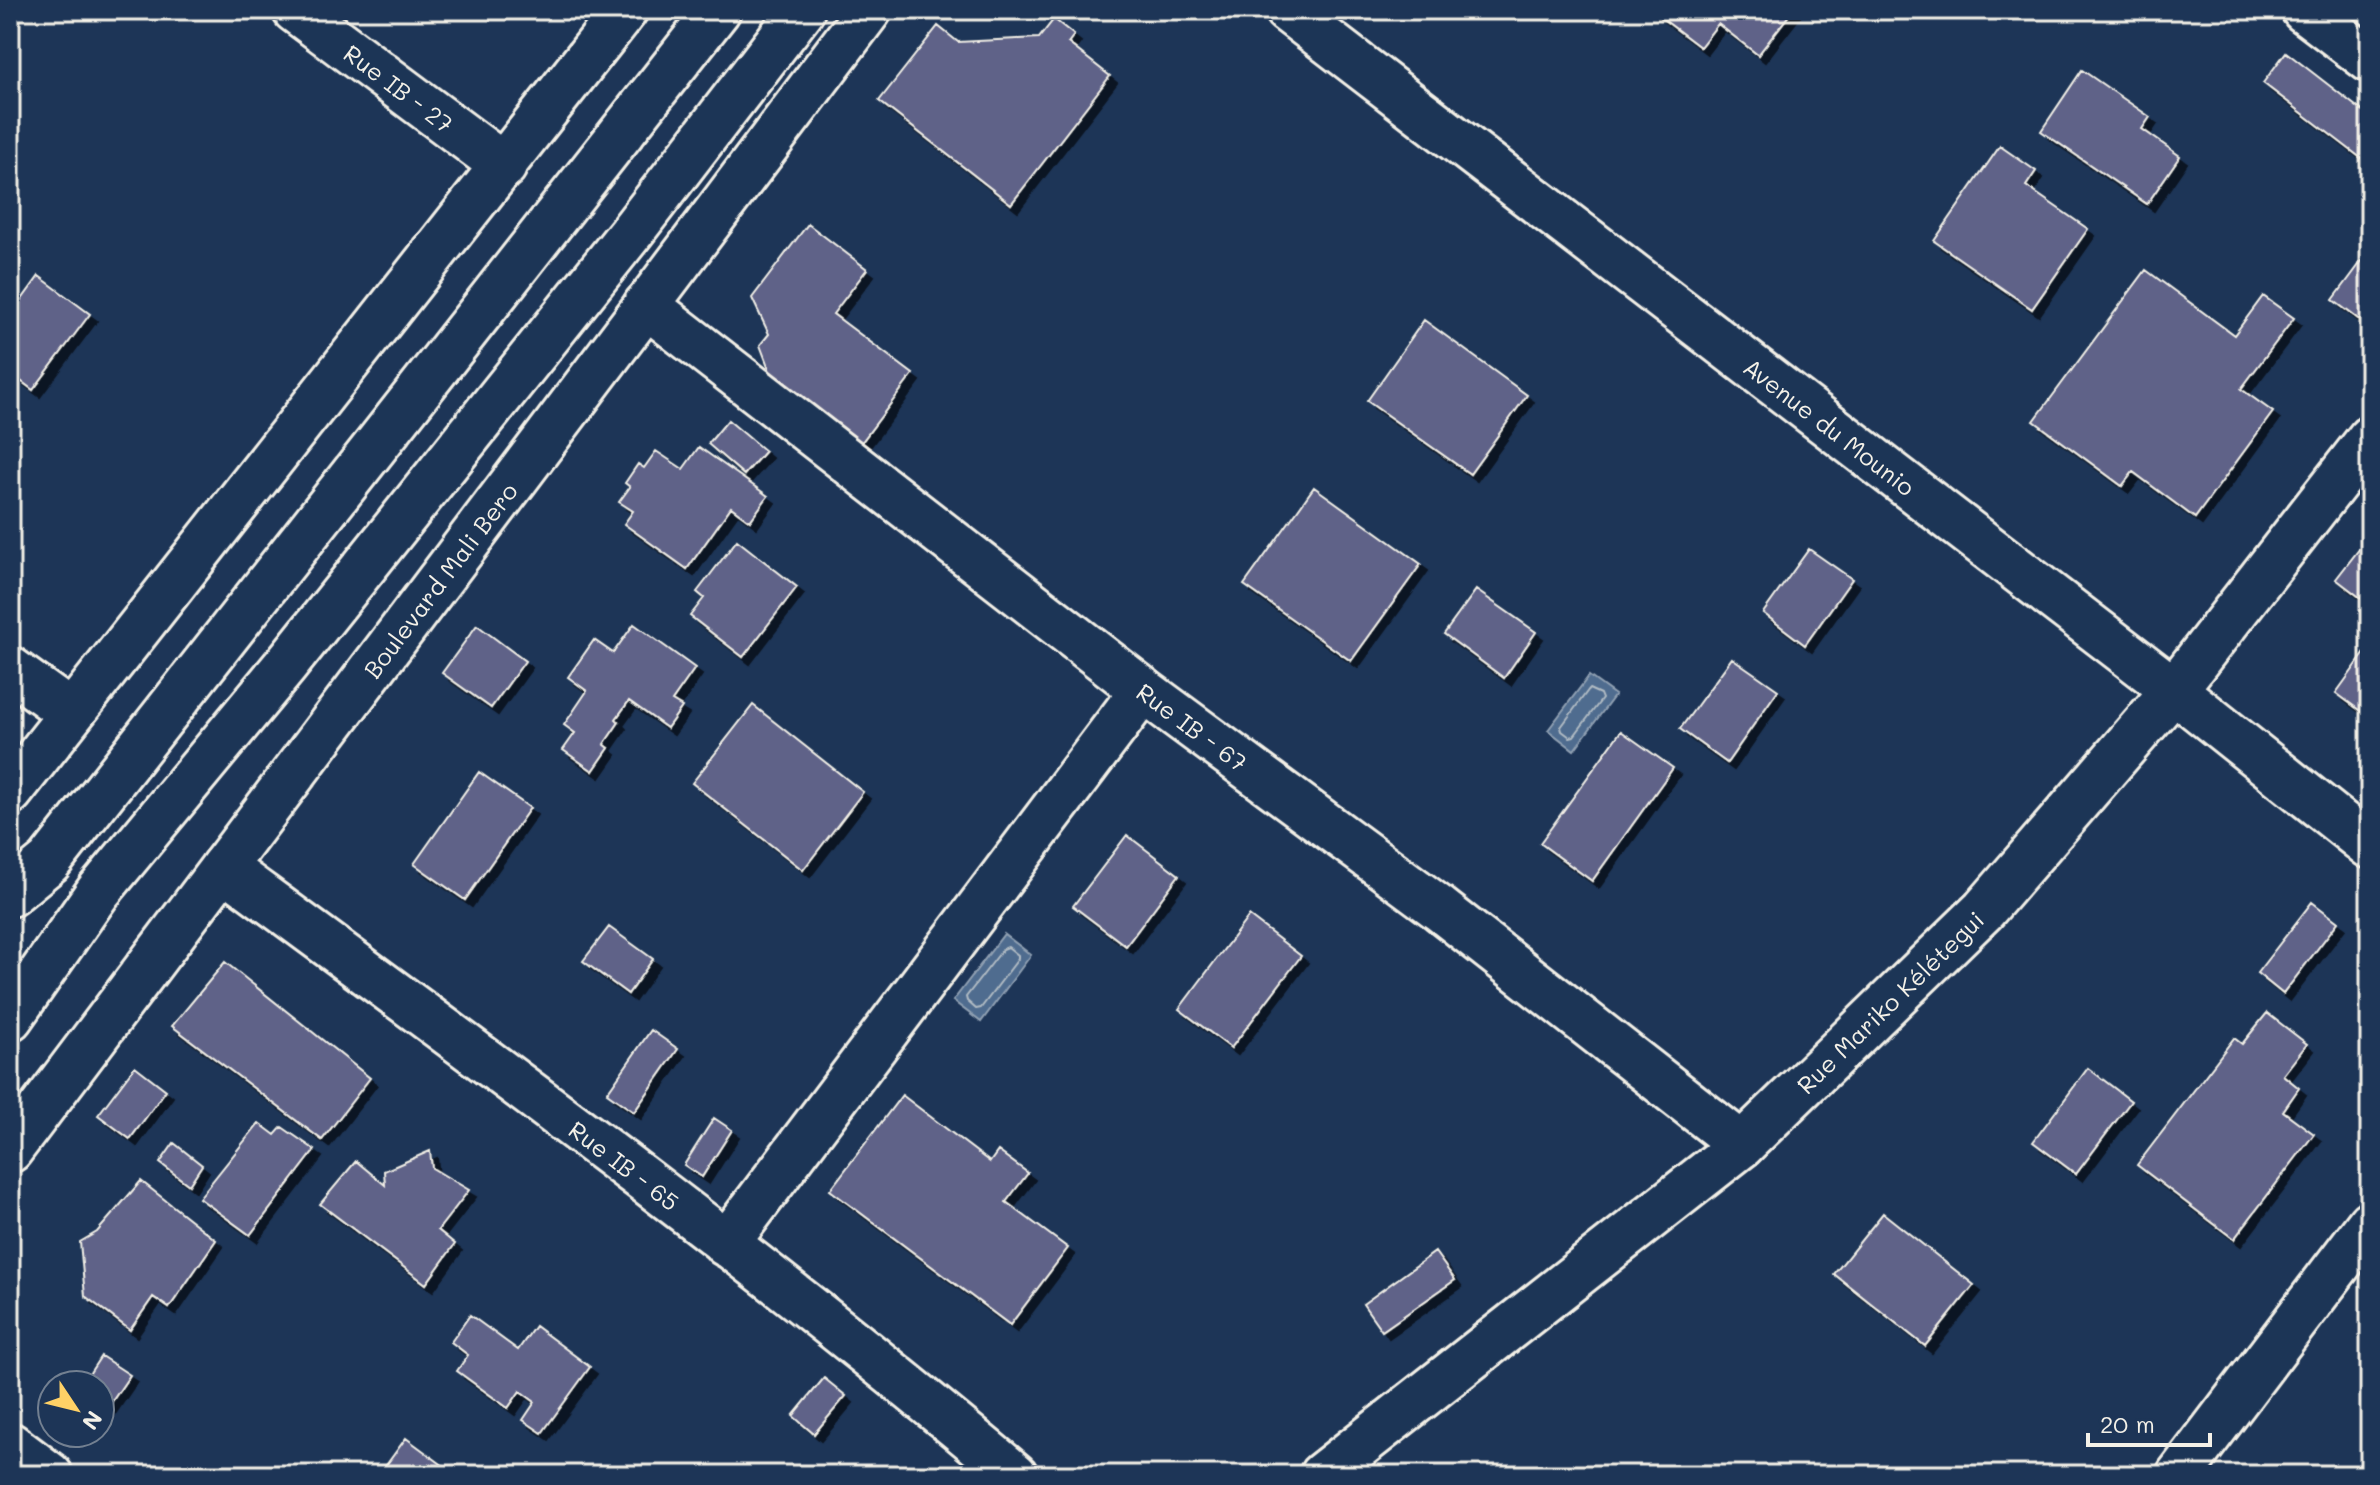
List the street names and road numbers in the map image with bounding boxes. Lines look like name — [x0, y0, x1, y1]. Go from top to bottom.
street label: Rue IB - 27 — [338, 37, 460, 139]
street label: Avenue du Mounio — [1738, 351, 1922, 502]
street label: Boulevard Mali Bero — [356, 476, 523, 684]
street label: Rue IB - 67 — [1131, 675, 1254, 777]
street label: Rue Mariko Kélétegui — [1789, 904, 1990, 1100]
street label: Rue IB - 65 — [563, 1113, 686, 1217]

